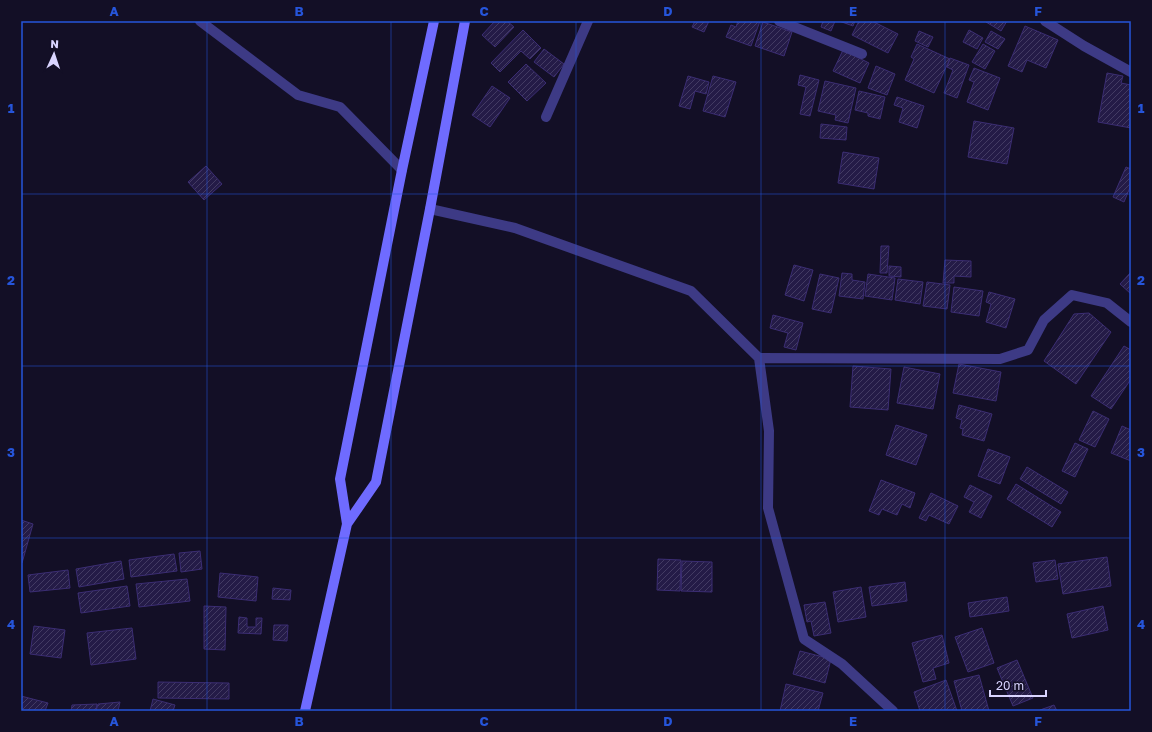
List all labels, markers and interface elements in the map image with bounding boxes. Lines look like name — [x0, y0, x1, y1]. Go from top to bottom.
text: A — [109, 3, 119, 19]
text: B — [294, 3, 304, 19]
text: C — [479, 3, 489, 19]
text: D — [663, 3, 673, 19]
text: E — [849, 3, 857, 19]
text: F — [1034, 3, 1042, 19]
north arrow — [34, 34, 74, 74]
text: N — [50, 37, 59, 50]
text: 1 — [8, 100, 15, 116]
text: 1 — [1138, 100, 1145, 116]
text: 2 — [7, 272, 15, 288]
text: 2 — [1137, 272, 1145, 288]
text: 3 — [7, 444, 15, 460]
text: 3 — [1137, 444, 1145, 460]
text: 4 — [7, 616, 15, 632]
text: 4 — [1137, 616, 1145, 632]
scale bar — [990, 672, 1046, 698]
text: 20 m — [996, 678, 1024, 693]
text: A — [109, 713, 119, 729]
text: B — [294, 713, 304, 729]
text: C — [479, 713, 489, 729]
text: D — [663, 713, 673, 729]
text: E — [849, 713, 857, 729]
text: F — [1034, 713, 1042, 729]

